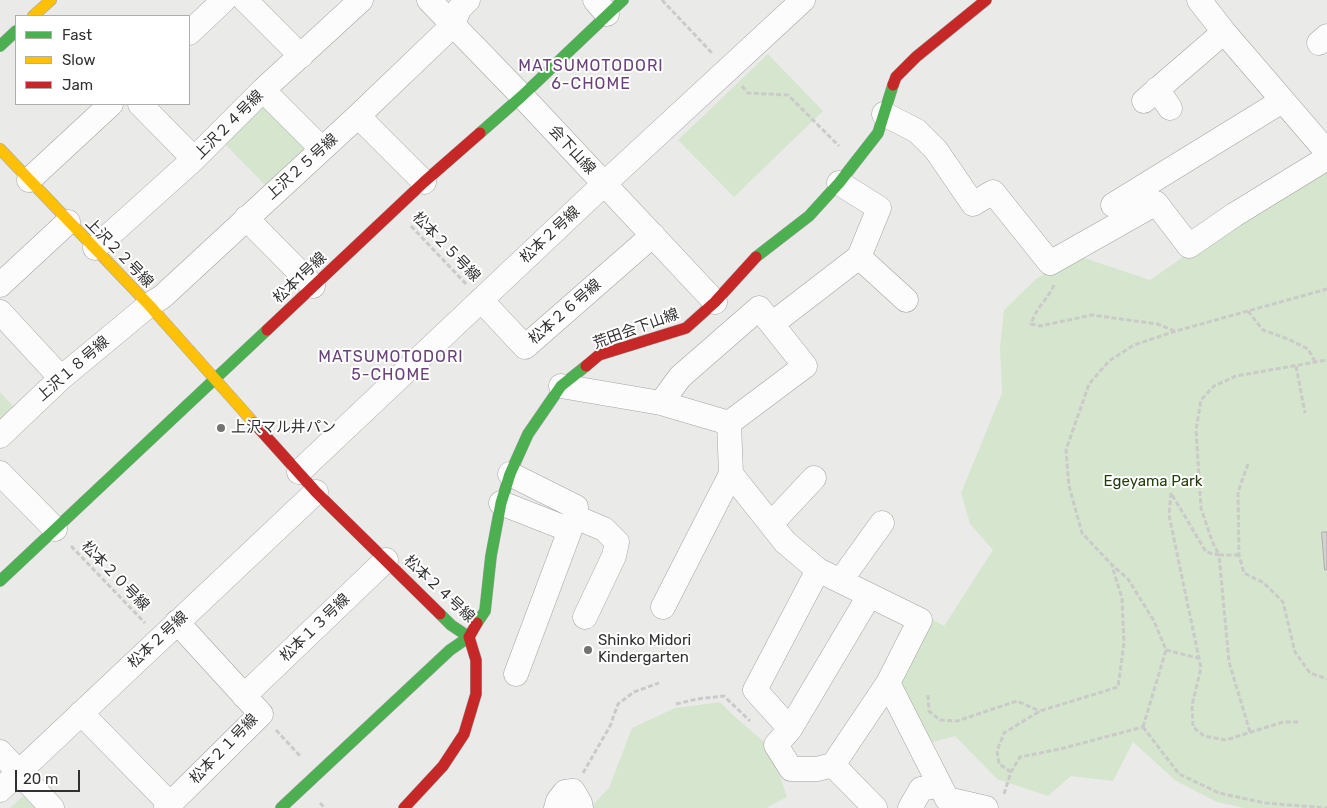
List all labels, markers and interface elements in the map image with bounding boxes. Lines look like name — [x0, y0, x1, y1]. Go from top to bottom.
legend — [15, 15, 190, 105]
text: Fast — [62, 26, 92, 44]
text: Slow — [62, 51, 95, 69]
district label: MATSUMOTODORI 6-CHOME — [517, 56, 665, 94]
text: Jam — [62, 76, 93, 94]
street label: 上沢２４号線 — [191, 87, 267, 163]
street label: 会下山線 — [545, 122, 599, 178]
street label: 上沢２５号線 — [263, 130, 341, 204]
street label: 松本２号線 — [516, 203, 584, 267]
street label: 松本２５号線 — [408, 208, 484, 286]
street label: 上沢２２号線 — [81, 214, 157, 292]
street label: 松本1号線 — [270, 249, 330, 307]
street label: 松本２６号線 — [525, 276, 605, 348]
street label: 荒田会下山線 — [591, 305, 681, 353]
street label: 上沢１８号線 — [33, 333, 113, 405]
district label: MATSUMOTODORI 5-CHOME — [317, 347, 465, 385]
place label: 上沢マル井パン — [231, 419, 336, 437]
marker: 上沢マル井パン — [215, 422, 227, 434]
park label: Egeyama Park — [1104, 473, 1202, 491]
street label: 松本２０号線 — [77, 537, 153, 615]
street label: 松本２４号線 — [400, 552, 478, 626]
street label: 松本１３号線 — [276, 590, 354, 666]
street label: 松本２号線 — [124, 608, 192, 672]
place label: Shinko Midori Kindergarten — [598, 632, 691, 667]
marker: Shinko Midori Kindergarten — [582, 644, 594, 656]
street label: 松本２１号線 — [186, 710, 262, 788]
scale bar — [18, 760, 82, 792]
text: 20 m — [23, 770, 58, 788]

